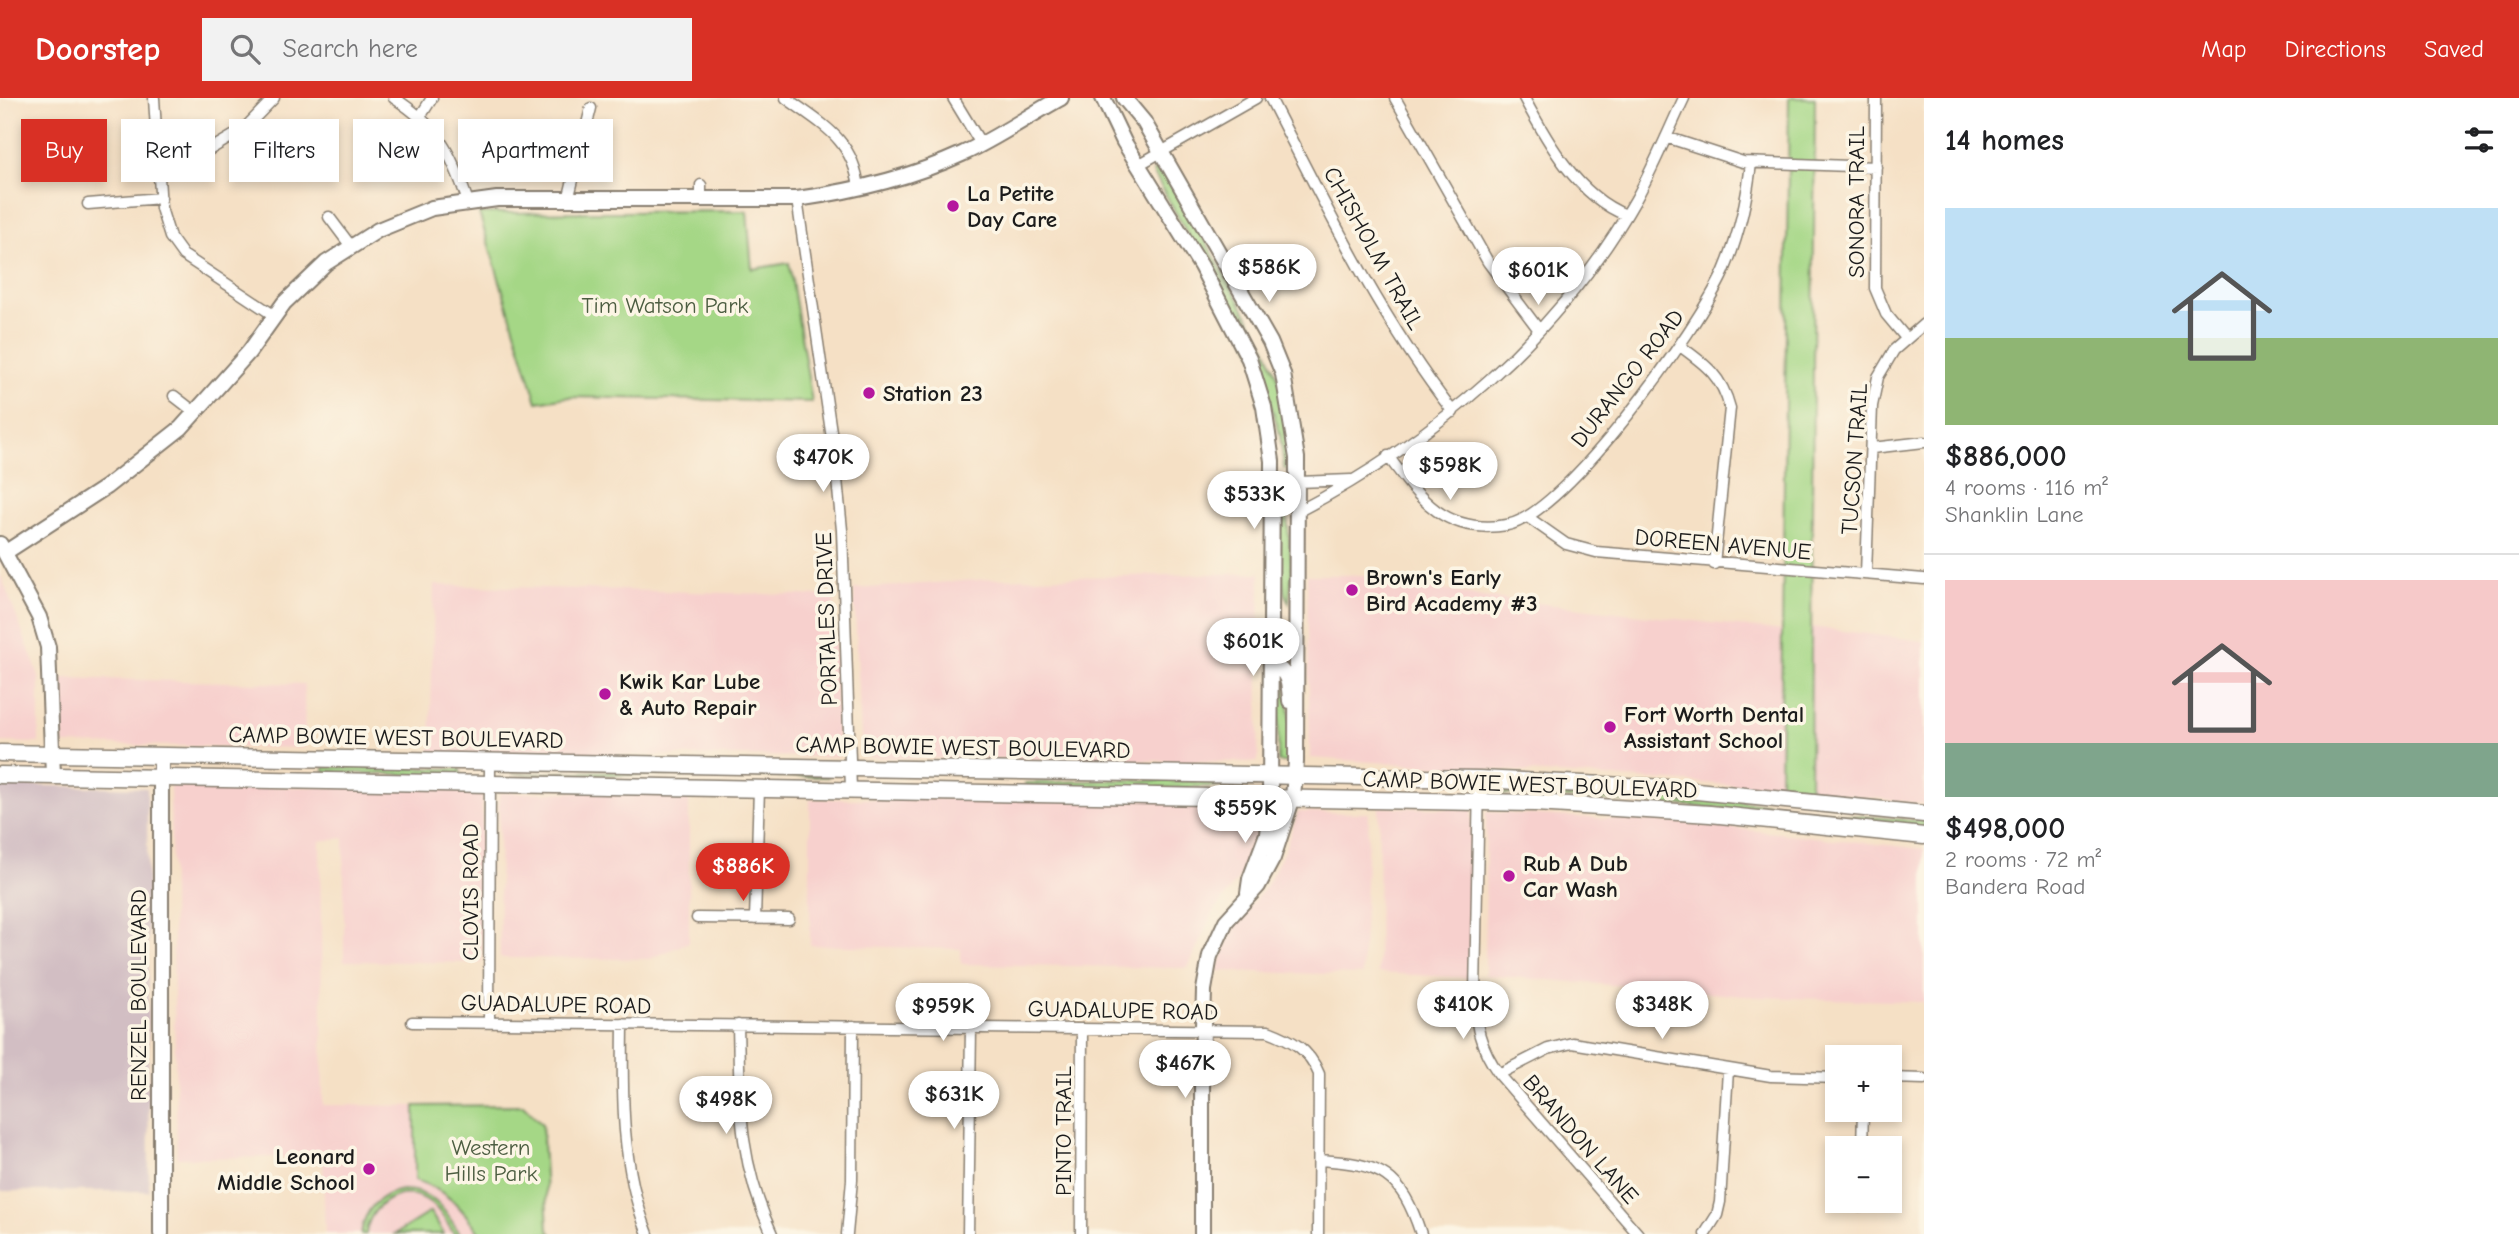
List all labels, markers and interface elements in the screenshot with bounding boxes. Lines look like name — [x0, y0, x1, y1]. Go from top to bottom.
search box — [202, 18, 692, 81]
text: Doorstep — [35, 30, 160, 68]
icon: search — [226, 30, 264, 68]
text: Search here — [282, 34, 418, 64]
text: Map — [2201, 35, 2247, 63]
text: Directions — [2285, 35, 2386, 63]
text: Saved — [2424, 35, 2484, 63]
chip: Buy — [21, 119, 107, 182]
chip: Rent — [121, 119, 215, 182]
chip: Filters — [229, 119, 339, 182]
chip: New — [353, 119, 444, 182]
chip: Apartment — [458, 119, 613, 182]
icon: filters — [2460, 121, 2498, 159]
text: 14 homes — [1945, 123, 2064, 158]
street label: SONORA TRAIL — [1843, 126, 1870, 278]
street label: CHISHOLM TRAIL — [1318, 162, 1430, 335]
place label: La Petite Day Care — [967, 180, 1057, 233]
marker: La Petite Day Care — [945, 198, 961, 214]
pin: $586K — [1220, 244, 1318, 304]
pin: $601K — [1489, 248, 1587, 307]
text: $586K — [1238, 253, 1300, 280]
icon: home — [2159, 253, 2285, 379]
text: $601K — [1507, 256, 1569, 283]
park label: Tim Watson Park — [582, 292, 748, 319]
street label: DURANGO ROAD — [1565, 304, 1690, 453]
place label: Station 23 — [883, 380, 983, 407]
street label: TUCSON TRAIL — [1836, 382, 1873, 536]
marker: Station 23 — [861, 385, 877, 401]
pin: $470K — [774, 434, 872, 494]
text: $886,000 — [1945, 439, 2067, 474]
pin: $598K — [1401, 442, 1499, 502]
text: $470K — [792, 443, 854, 470]
text: $598K — [1419, 451, 1481, 478]
pin: $533K — [1205, 472, 1303, 531]
text: 4 rooms · 116 m² — [1945, 474, 2108, 501]
text: $533K — [1223, 480, 1285, 507]
text: Shanklin Lane — [1945, 501, 2084, 528]
street label: DOREEN AVENUE — [1634, 523, 1812, 566]
street label: PORTALES DRIVE — [810, 531, 843, 706]
place label: Brown's Early Bird Academy #3 — [1366, 564, 1538, 617]
marker: Brown's Early Bird Academy #3 — [1344, 582, 1360, 598]
pin: $601K — [1204, 618, 1302, 678]
icon: home — [2159, 625, 2285, 751]
text: $601K — [1222, 627, 1284, 654]
place label: Kwik Kar Lube & Auto Repair — [619, 668, 760, 721]
marker: Kwik Kar Lube & Auto Repair — [597, 686, 613, 702]
place label: Fort Worth Dental Assistant School — [1624, 701, 1804, 754]
marker: Fort Worth Dental Assistant School — [1602, 719, 1618, 735]
street label: CAMP BOWIE WEST BOULEVARD — [228, 721, 564, 754]
street label: CAMP BOWIE WEST BOULEVARD — [795, 731, 1131, 764]
street label: CAMP BOWIE WEST BOULEVARD — [1362, 765, 1698, 804]
pin: $559K — [1196, 786, 1294, 845]
text: $559K — [1213, 794, 1277, 821]
text: $498,000 — [1945, 811, 2065, 846]
street label: CLOVIS ROAD — [457, 823, 484, 961]
pin: $886K — [694, 844, 792, 903]
text: 2 rooms · 72 m² — [1945, 846, 2101, 873]
place label: Rub A Dub Car Wash — [1523, 850, 1628, 903]
text: $886K — [712, 852, 774, 879]
marker: Rub A Dub Car Wash — [1501, 868, 1517, 884]
text: Bandera Road — [1945, 873, 2085, 900]
street label: RENZEL BOULEVARD — [125, 889, 152, 1101]
pin: $410K — [1414, 982, 1512, 1041]
pin: $348K — [1613, 982, 1711, 1041]
pin: $959K — [894, 984, 992, 1043]
street label: GUADALUPE ROAD — [460, 989, 652, 1020]
text: $410K — [1433, 990, 1493, 1017]
text: $348K — [1632, 990, 1692, 1017]
text: $959K — [911, 992, 975, 1019]
street label: GUADALUPE ROAD — [1027, 995, 1219, 1026]
pin: $467K — [1136, 1040, 1234, 1100]
map controls — [1825, 1045, 1902, 1213]
button: + — [1825, 1045, 1902, 1122]
text: $467K — [1155, 1049, 1215, 1076]
street label: PINTO TRAIL — [1050, 1066, 1077, 1196]
street label: BRANDON LANE — [1517, 1069, 1644, 1210]
pin: $631K — [905, 1072, 1003, 1131]
pin: $498K — [677, 1076, 775, 1136]
text: $631K — [924, 1080, 984, 1107]
text: $498K — [695, 1085, 757, 1112]
park label: Western Hills Park — [444, 1134, 538, 1187]
button: − — [1825, 1136, 1902, 1213]
place label: Leonard Middle School — [217, 1143, 355, 1196]
marker: Leonard Middle School — [361, 1161, 377, 1177]

